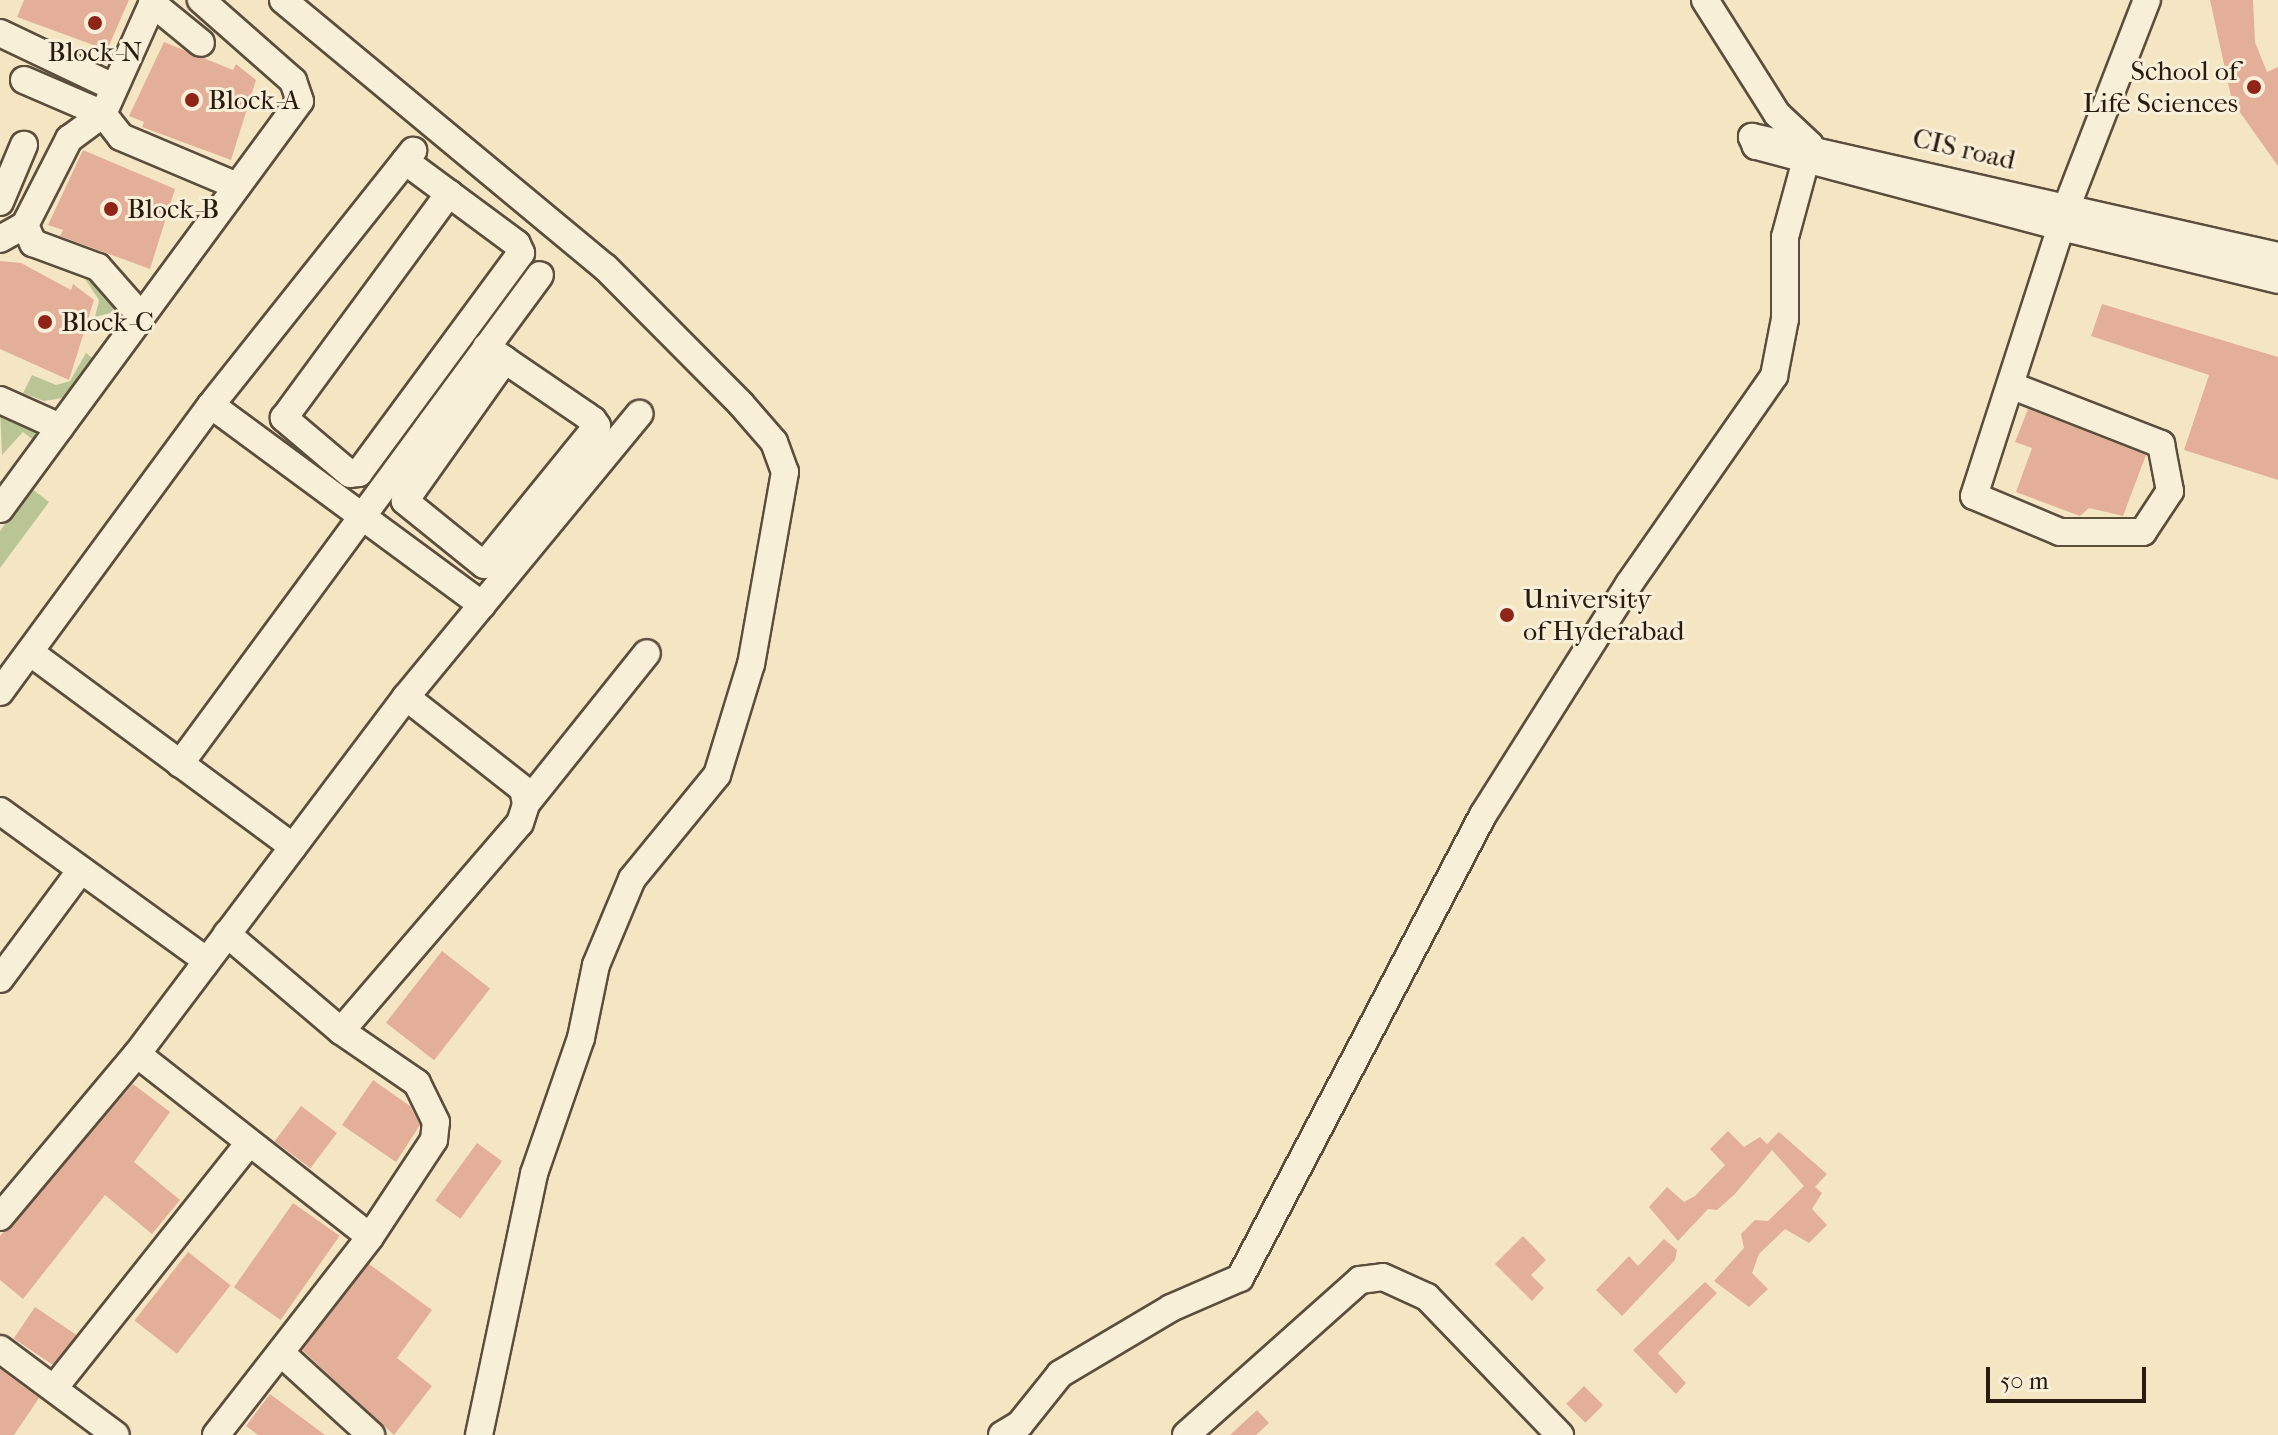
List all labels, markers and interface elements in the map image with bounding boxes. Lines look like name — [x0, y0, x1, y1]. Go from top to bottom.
marker: Block-N — [86, 14, 104, 32]
place label: Block-N — [47, 35, 143, 69]
place label: School of Life Sciences — [2083, 54, 2238, 120]
marker: School of Life Sciences — [2245, 78, 2263, 96]
place label: Block-A — [208, 83, 300, 117]
marker: Block-A — [183, 91, 201, 109]
street label: CIS road — [1909, 121, 2019, 177]
place label: Block-B — [127, 192, 219, 226]
marker: Block-B — [102, 200, 120, 218]
place label: Block-C — [61, 305, 154, 339]
marker: Block-C — [36, 313, 54, 331]
place label: University of Hyderabad — [1523, 582, 1685, 648]
marker: University of Hyderabad — [1498, 606, 1516, 624]
scale bar — [1990, 1351, 2150, 1401]
text: 50 m — [2000, 1367, 2049, 1395]

